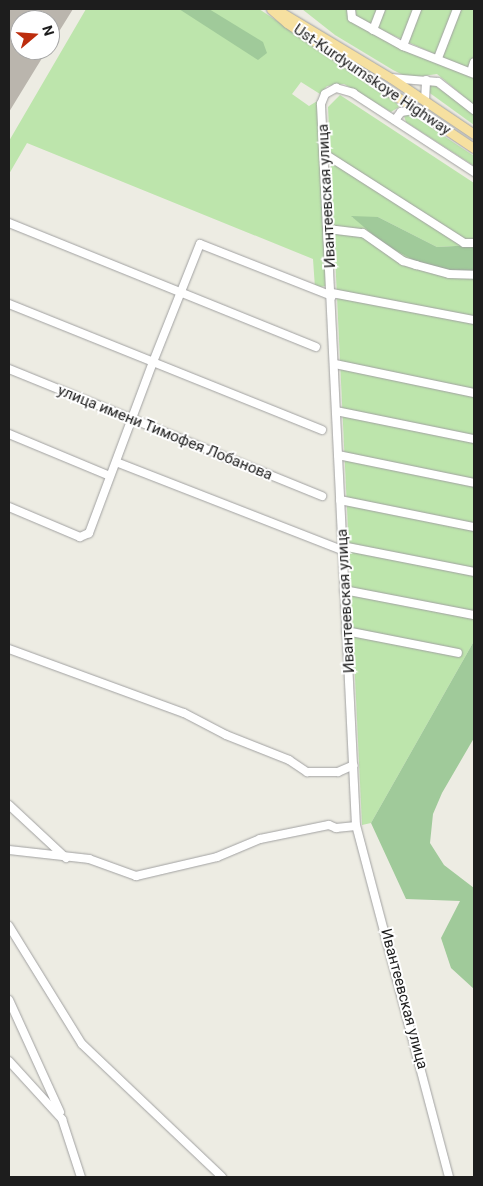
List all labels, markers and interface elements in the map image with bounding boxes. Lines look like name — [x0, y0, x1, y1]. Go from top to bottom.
north arrow — [10, 10, 60, 60]
street label: Ust-Kurdyumskoye Highway — [290, 21, 454, 139]
text: N — [39, 23, 57, 38]
street label: Ивантеевская улица — [314, 123, 340, 269]
street label: улица имени Тимофея Лобанова — [55, 381, 275, 485]
street label: Ивантеевская улица — [333, 528, 359, 674]
street label: Ивантеевская улица — [377, 927, 431, 1071]

